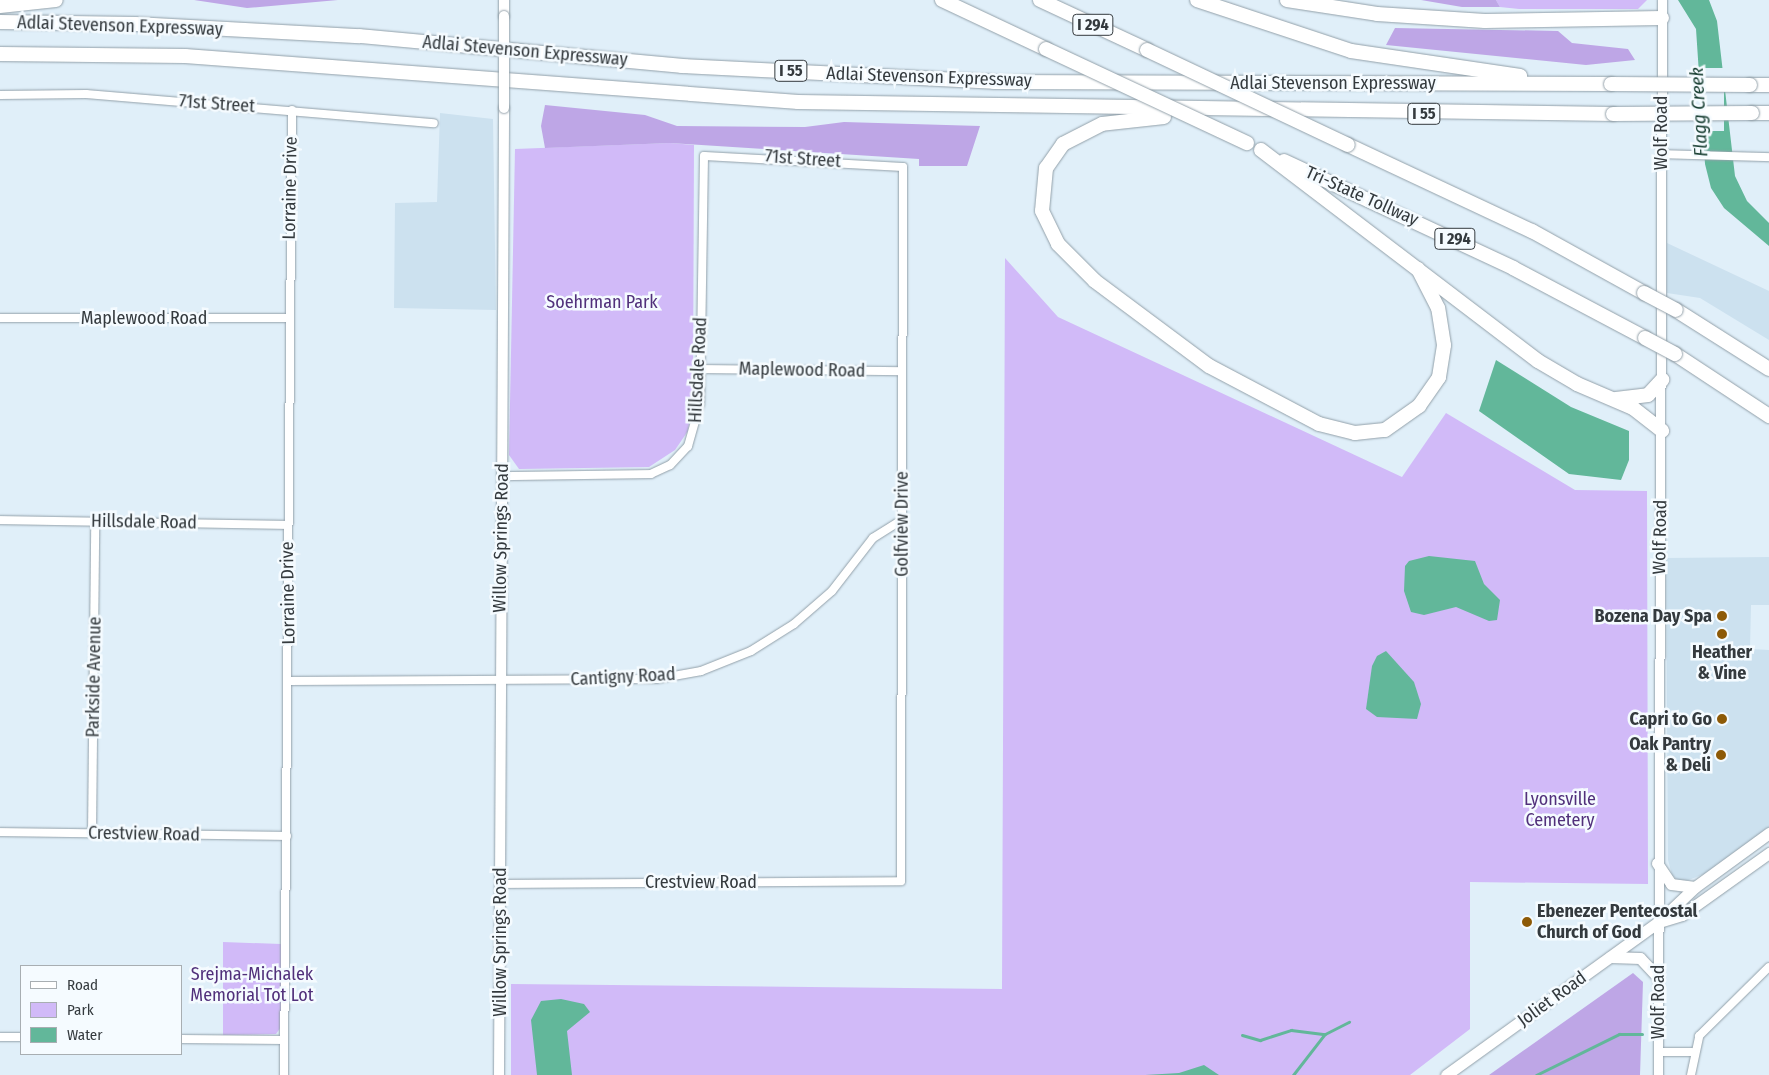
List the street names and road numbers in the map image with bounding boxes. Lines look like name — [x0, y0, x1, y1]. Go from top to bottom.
street label: Adlai Stevenson Expressway — [17, 12, 223, 40]
road number: I 294 — [1072, 12, 1114, 38]
street label: Adlai Stevenson Expressway — [422, 31, 628, 71]
road number: I 55 — [774, 58, 808, 84]
street label: Adlai Stevenson Expressway — [826, 63, 1032, 91]
street label: Adlai Stevenson Expressway — [1230, 72, 1436, 94]
street label: 71st Street — [178, 91, 256, 117]
street label: Wolf Road — [1650, 96, 1672, 170]
road number: I 55 — [1406, 100, 1442, 128]
street label: Lorraine Drive — [278, 136, 302, 240]
street label: 71st Street — [764, 146, 842, 172]
street label: Tri-State Tollway — [1302, 161, 1422, 231]
road number: I 294 — [1434, 225, 1476, 252]
street label: Maplewood Road — [81, 307, 207, 329]
street label: Hillsdale Road — [684, 316, 712, 424]
street label: Maplewood Road — [738, 358, 866, 382]
street label: Willow Springs Road — [489, 463, 513, 613]
street label: Golfview Drive — [891, 471, 913, 577]
street label: Wolf Road — [1649, 500, 1671, 574]
street label: Hillsdale Road — [91, 510, 197, 534]
street label: Lorraine Drive — [276, 541, 300, 645]
street label: Parkside Avenue — [82, 616, 106, 738]
street label: Cantigny Road — [570, 663, 676, 691]
street label: Crestview Road — [88, 822, 200, 846]
street label: Willow Springs Road — [489, 867, 511, 1017]
street label: Crestview Road — [645, 871, 757, 893]
street label: Wolf Road — [1647, 965, 1669, 1039]
street label: Joliet Road — [1513, 967, 1591, 1031]

